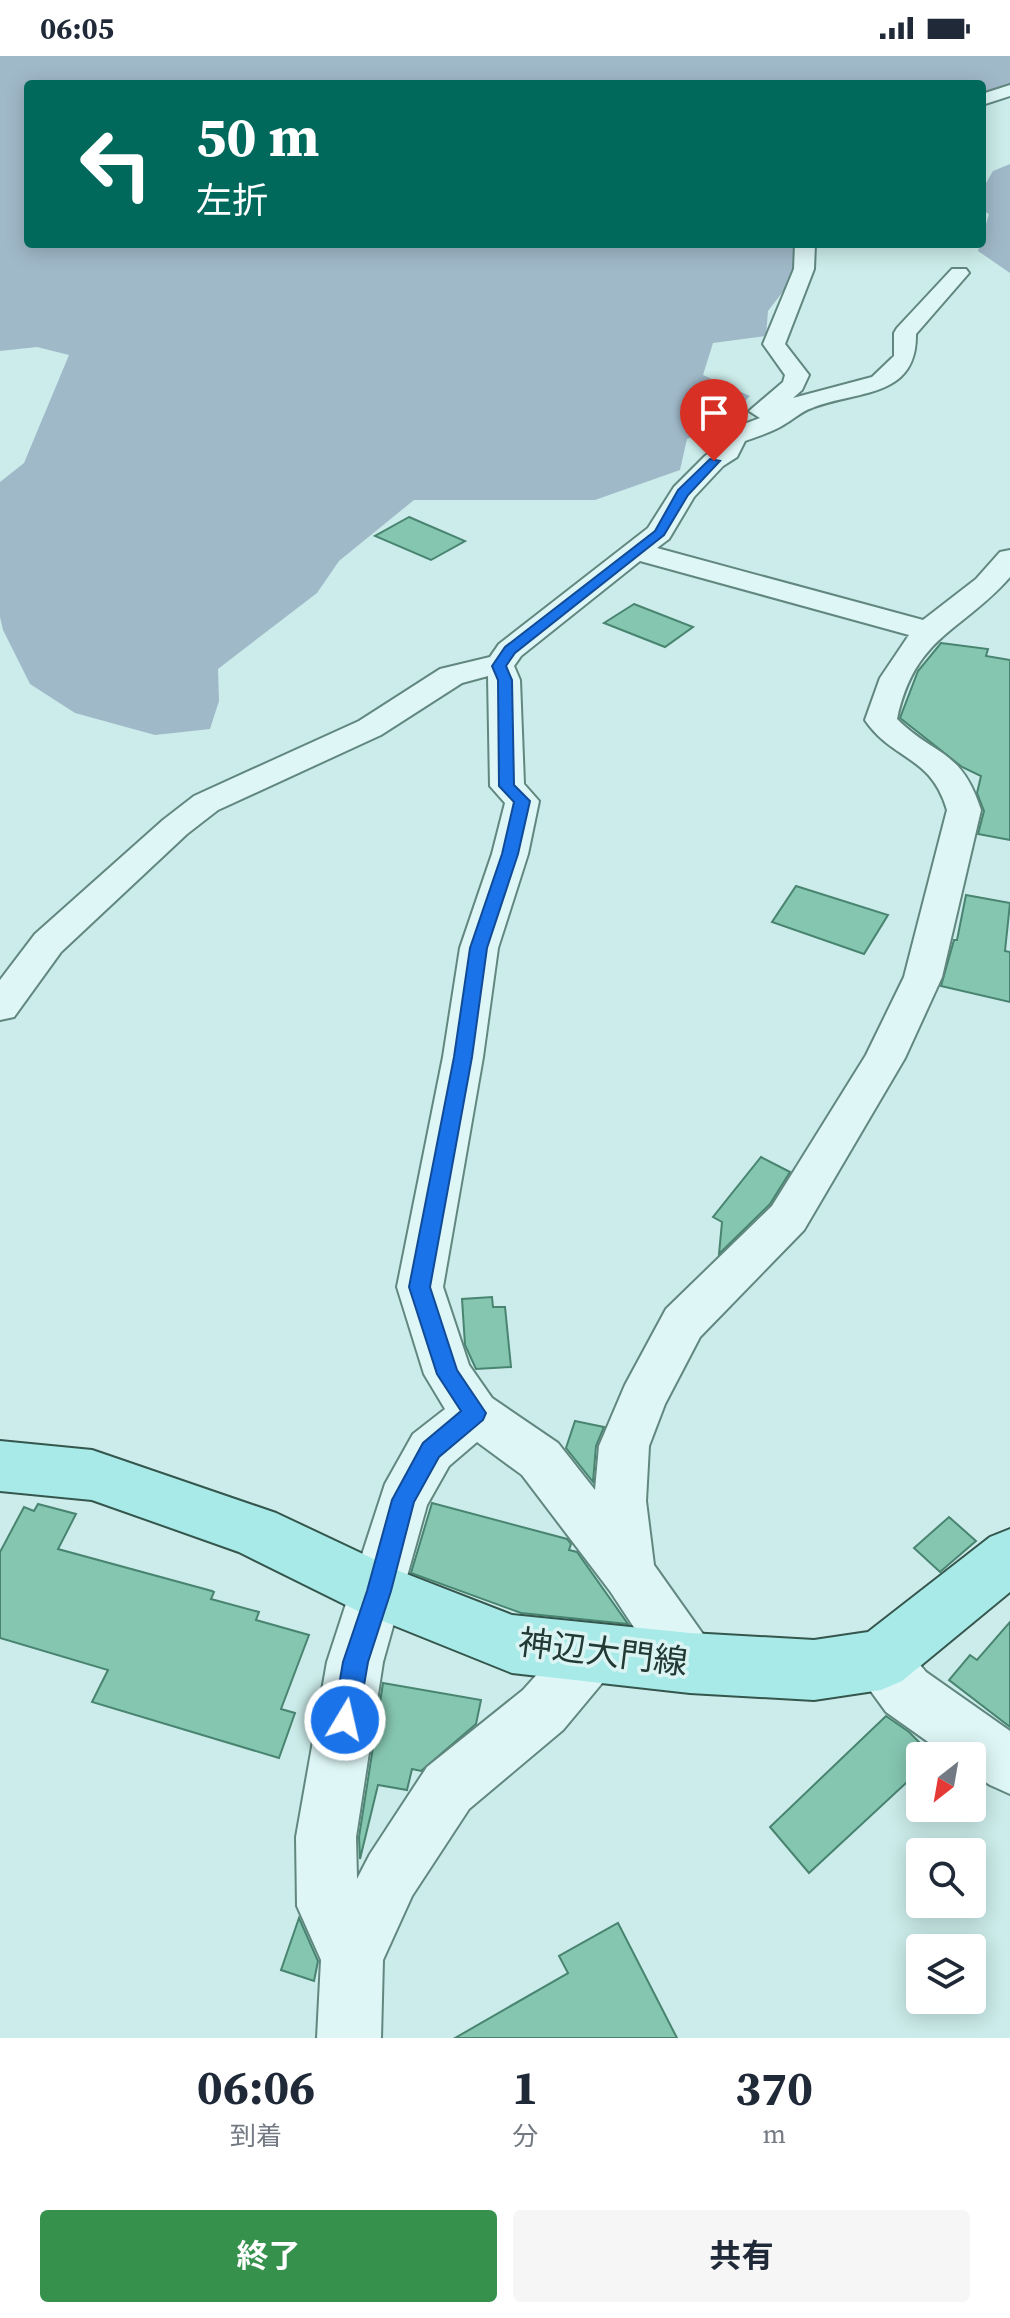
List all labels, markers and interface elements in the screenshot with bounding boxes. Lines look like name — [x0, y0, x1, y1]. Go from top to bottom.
text: 06:05 — [40, 8, 114, 49]
text: 50 m — [196, 98, 319, 175]
icon: left — [64, 112, 168, 216]
text: 左折 — [196, 176, 268, 225]
pin — [680, 379, 748, 461]
icon: arrive — [692, 391, 736, 435]
street label: 神辺大門線 — [516, 1619, 690, 1685]
position arrow — [303, 1678, 387, 1762]
north arrow — [906, 1742, 986, 1822]
map controls — [906, 1742, 986, 2014]
button: search — [906, 1838, 986, 1918]
button: layers — [906, 1934, 986, 2014]
text: 06:06 — [197, 2054, 315, 2120]
text: 1 — [512, 2054, 538, 2120]
text: 370 — [735, 2055, 813, 2121]
text: m — [762, 2116, 786, 2152]
text: 到着 — [230, 2118, 282, 2154]
text: 分 — [512, 2118, 538, 2154]
button: 終了 — [40, 2210, 497, 2302]
button: 共有 — [513, 2210, 970, 2302]

